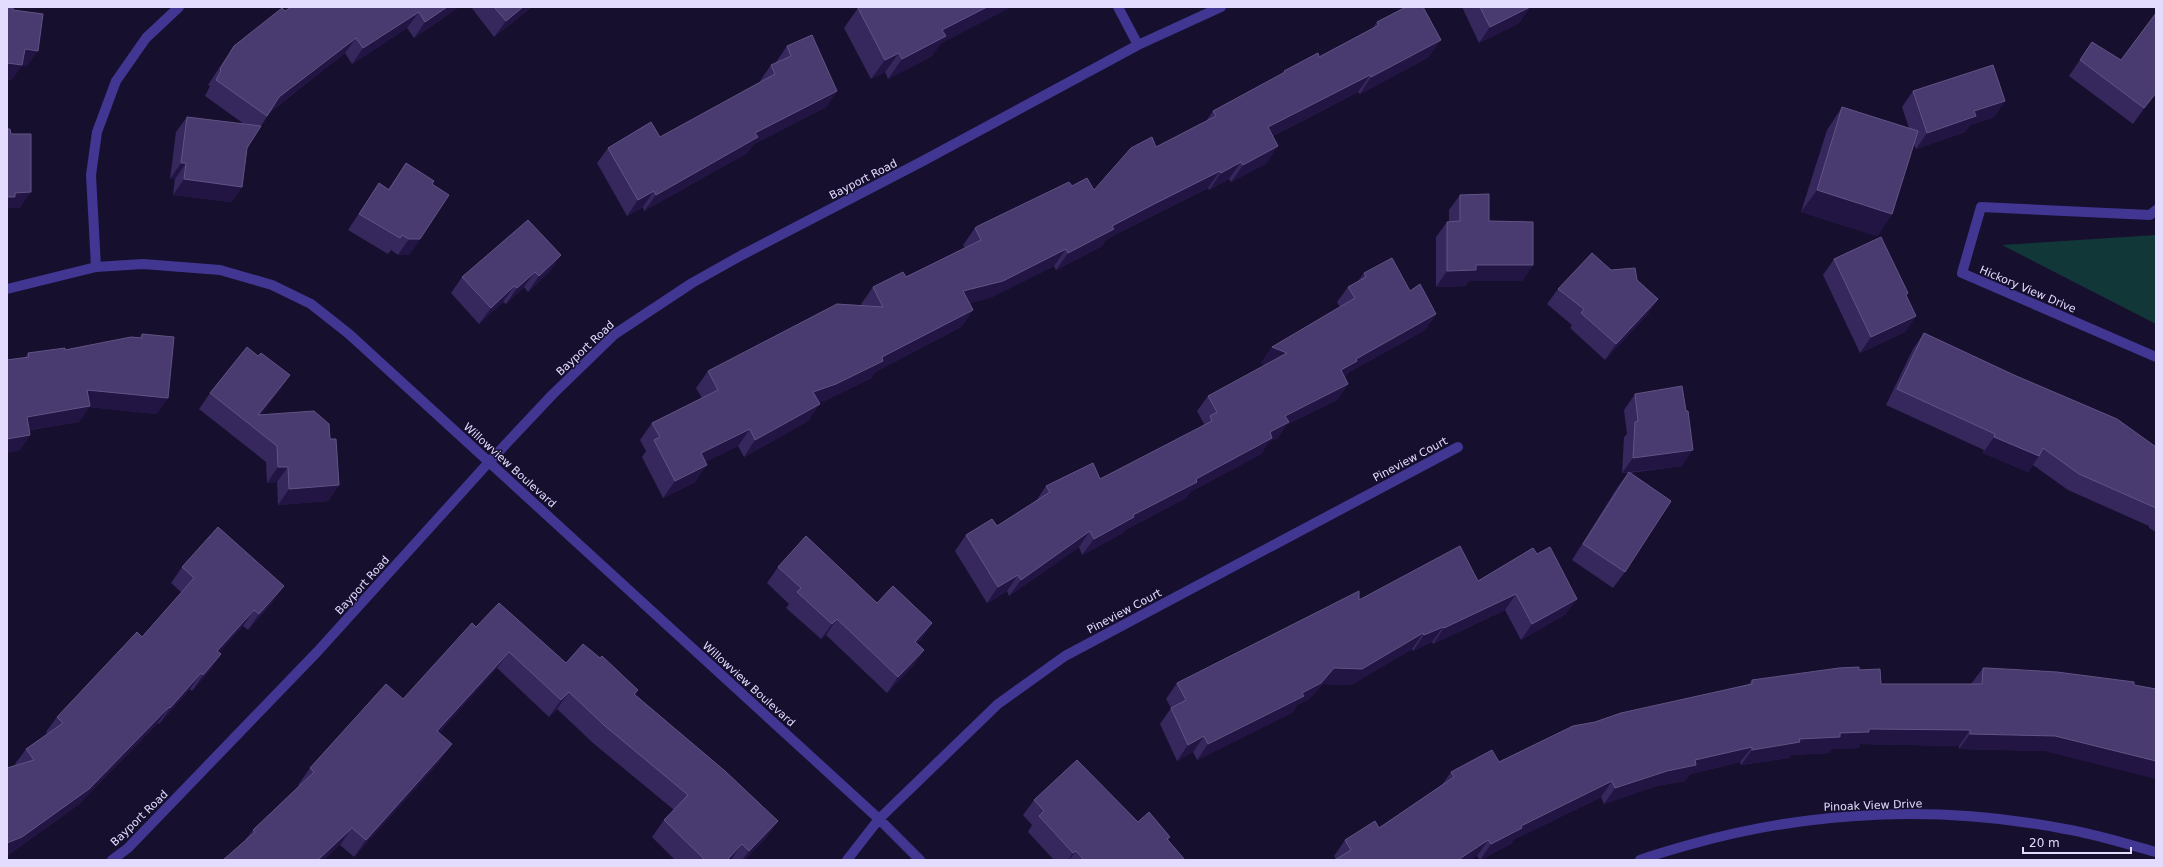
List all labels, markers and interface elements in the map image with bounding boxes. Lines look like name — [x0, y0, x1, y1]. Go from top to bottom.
street label: Bayport Road — [827, 157, 899, 202]
street label: Hickory View Drive — [1978, 263, 2078, 316]
street label: Bayport Road — [554, 318, 617, 379]
street label: Willowview Boulevard — [461, 420, 559, 510]
street label: Pineview Court — [1371, 434, 1450, 484]
street label: Bayport Road — [333, 553, 392, 617]
street label: Pineview Court — [1085, 586, 1164, 636]
street label: Willowview Boulevard — [700, 639, 798, 729]
street label: Bayport Road — [108, 788, 171, 849]
street label: Pinoak View Drive — [1823, 797, 1923, 814]
scale bar — [2023, 829, 2131, 855]
text: 20 m — [2029, 836, 2060, 850]

